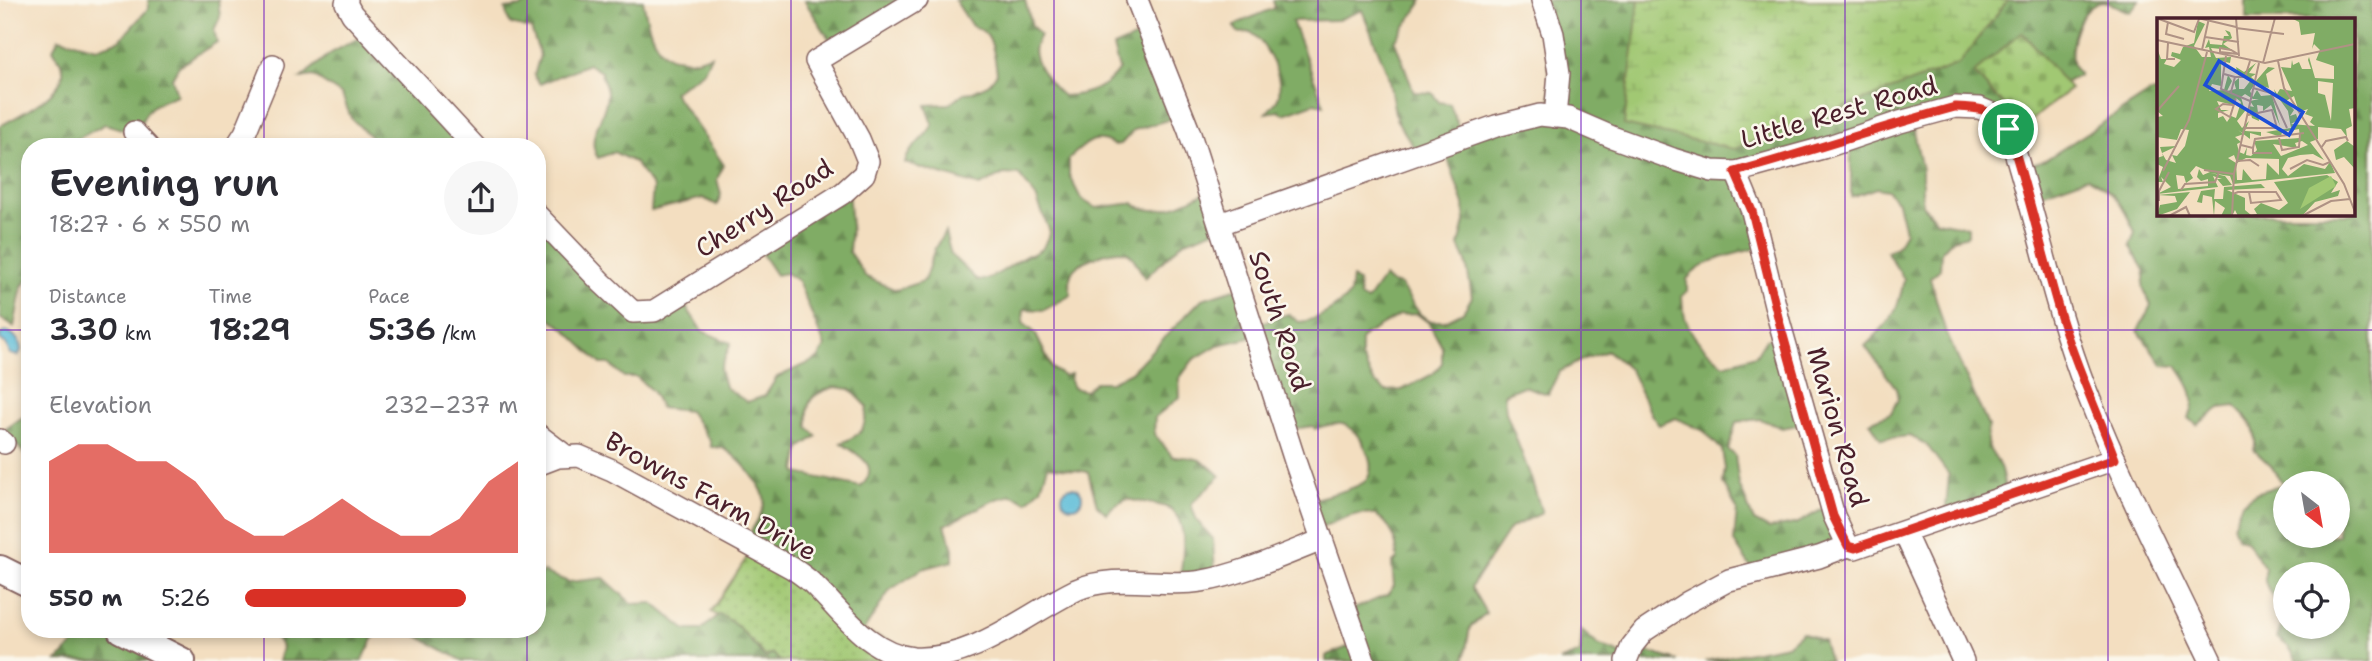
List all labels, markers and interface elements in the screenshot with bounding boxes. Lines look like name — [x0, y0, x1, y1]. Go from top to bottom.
inset map — [2157, 18, 2354, 215]
street label: Little Rest Road — [1736, 67, 1941, 156]
pin — [1978, 99, 2038, 159]
icon: arrive — [1989, 110, 2027, 148]
street label: Cherry Road — [688, 150, 839, 265]
text: Evening run — [49, 157, 279, 208]
button: share — [444, 161, 518, 235]
text: 18:27 · 6 × 550 m — [49, 209, 250, 239]
street label: South Road — [1241, 246, 1320, 396]
text: Distance — [49, 284, 127, 309]
text: Time — [209, 284, 252, 309]
text: Pace — [368, 284, 410, 309]
text: 3.30 — [49, 309, 118, 350]
text: 18:29 — [209, 309, 291, 350]
text: 5:36 — [368, 309, 436, 350]
text: km — [118, 321, 152, 346]
text: /km — [436, 321, 476, 346]
street label: Marion Road — [1799, 343, 1878, 511]
text: Elevation — [49, 390, 152, 420]
text: 232–237 m — [384, 390, 518, 420]
street label: Browns Farm Drive — [599, 423, 823, 568]
north arrow — [2273, 471, 2350, 548]
map controls — [2273, 471, 2350, 639]
button: locate — [2273, 562, 2350, 639]
text: 550 m — [49, 583, 122, 613]
text: 5:26 — [161, 583, 211, 613]

